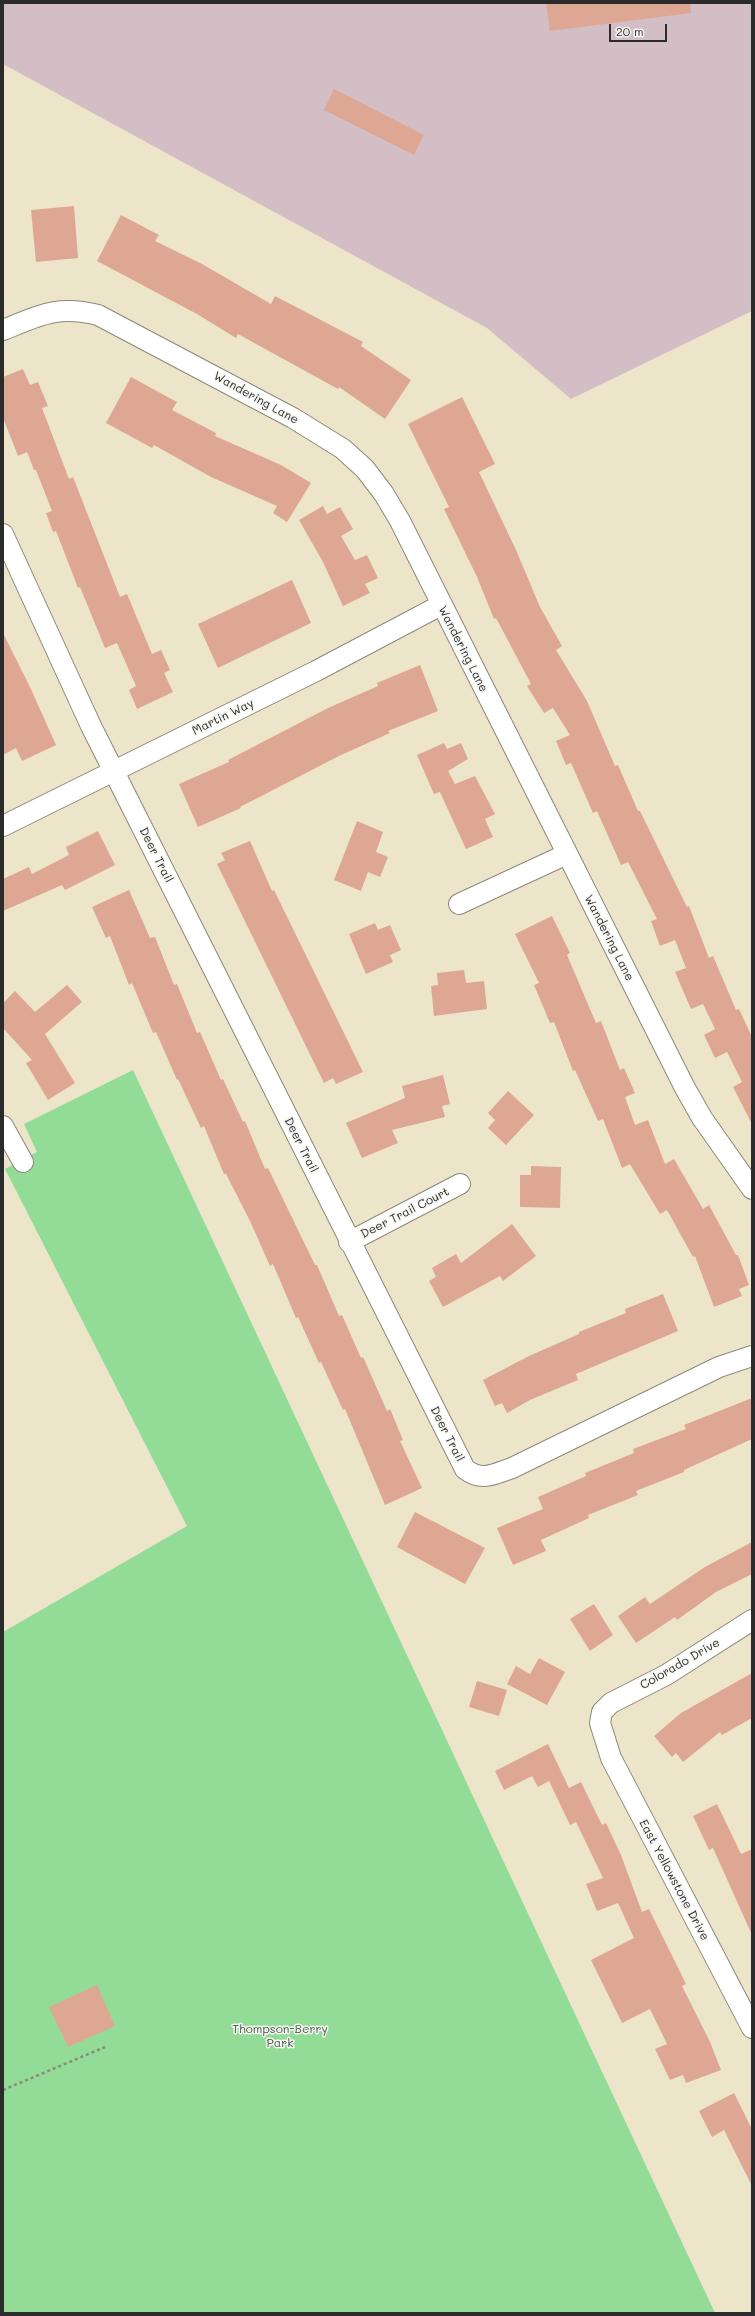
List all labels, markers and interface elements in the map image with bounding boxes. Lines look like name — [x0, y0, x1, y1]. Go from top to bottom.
scale bar — [611, 16, 669, 42]
text: 20 m — [616, 23, 644, 39]
street label: Wandering Lane — [211, 369, 301, 427]
street label: Wandering Lane — [435, 604, 491, 694]
street label: Martin Way — [190, 696, 256, 738]
street label: Deer Trail — [136, 825, 176, 885]
street label: Wandering Lane — [581, 893, 637, 983]
street label: Deer Trail — [281, 1115, 321, 1175]
street label: Deer Trail Court — [358, 1185, 452, 1241]
street label: Deer Trail — [427, 1404, 467, 1464]
street label: Colorado Drive — [638, 1635, 722, 1693]
street label: East Yellowstone Drive — [636, 1817, 712, 1943]
park label: Thompson-Berry Park — [232, 2022, 328, 2050]

